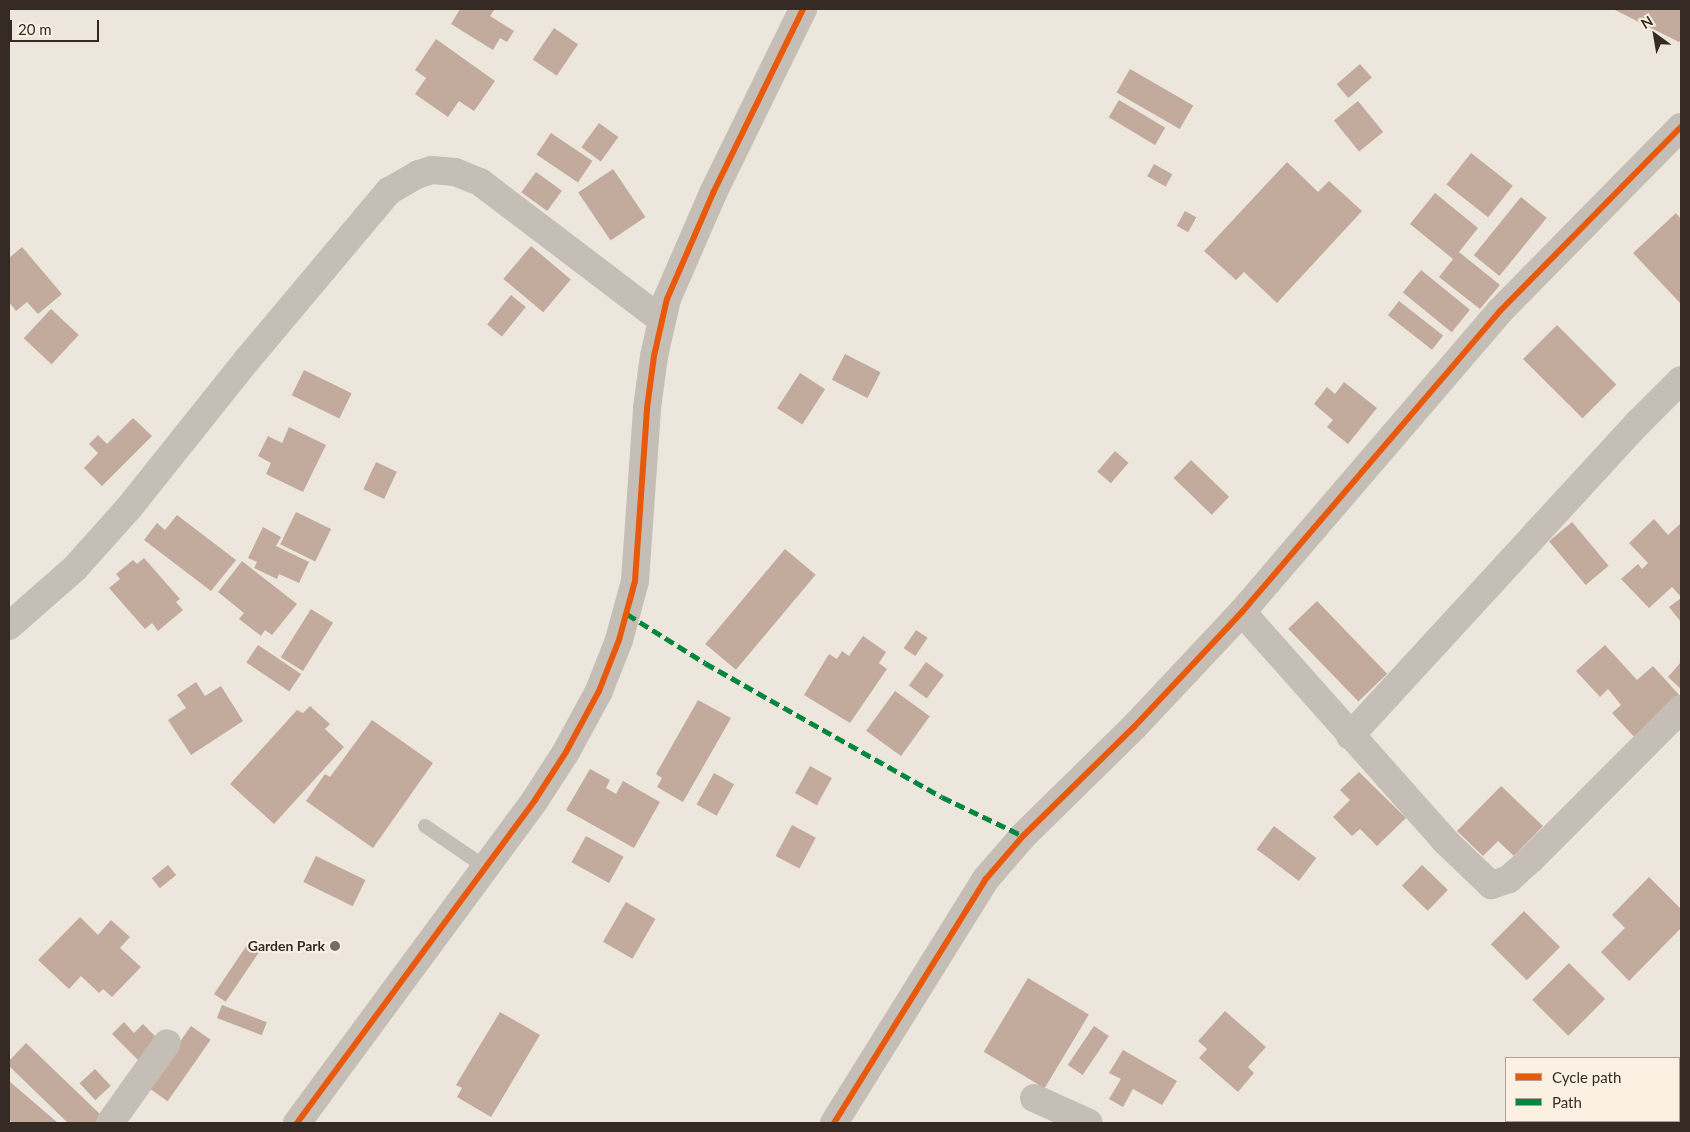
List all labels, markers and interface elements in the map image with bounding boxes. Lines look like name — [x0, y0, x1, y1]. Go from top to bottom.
scale bar — [12, 10, 101, 42]
north arrow — [1630, 10, 1680, 60]
text: N — [1638, 12, 1656, 32]
text: 20 m — [18, 20, 52, 38]
place label: Garden Park — [248, 938, 325, 954]
marker: Garden Park — [329, 940, 341, 952]
legend — [1505, 1057, 1680, 1122]
text: Cycle path — [1552, 1068, 1621, 1086]
text: Path — [1552, 1093, 1582, 1111]

